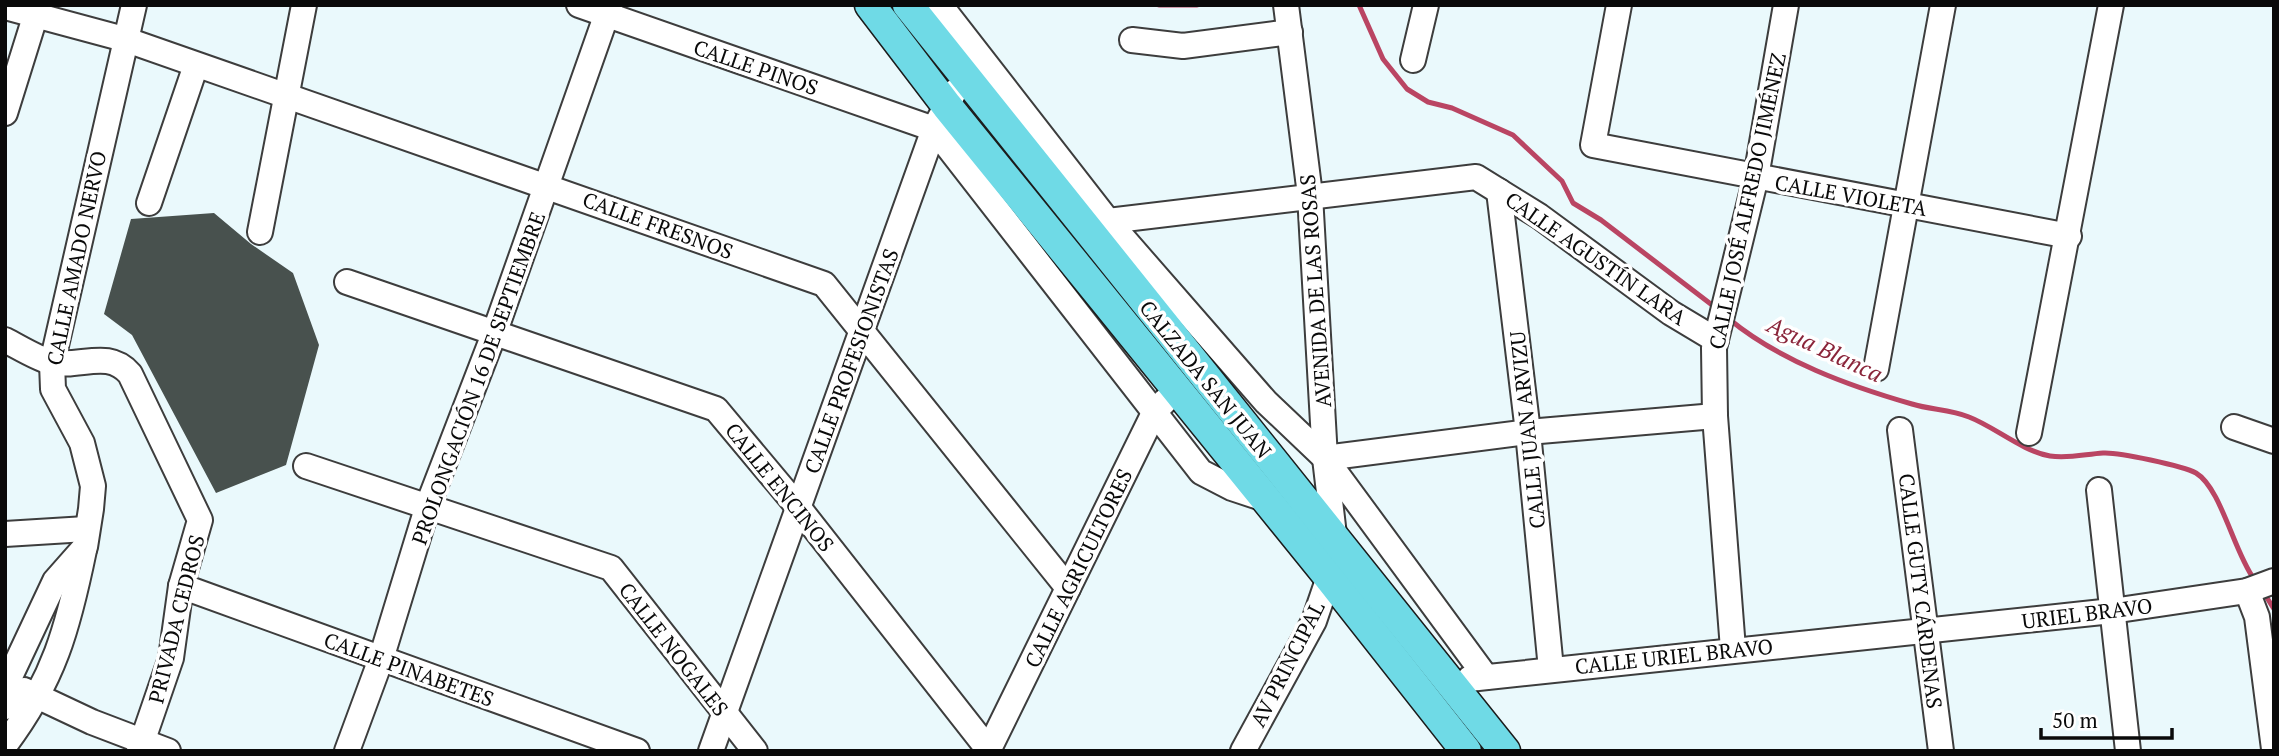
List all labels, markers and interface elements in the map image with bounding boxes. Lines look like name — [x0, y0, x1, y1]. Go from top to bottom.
street label: CALLE PINOS — [690, 33, 822, 101]
street label: CALLE JOSÉ ALFREDO JIMÉNEZ — [1702, 50, 1792, 352]
street label: CALLE AMADO NERVO — [40, 148, 112, 368]
street label: CALLE VIOLETA — [1773, 168, 1930, 222]
street label: AVENIDA DE LAS ROSAS — [1293, 173, 1337, 409]
street label: CALLE FRESNOS — [579, 185, 737, 265]
street label: CALLE AGUSTÍN LARA — [1500, 185, 1693, 331]
street label: PROLONGACIÓN 16 DE SEPTIEMBRE — [405, 208, 551, 548]
street label: CALLE PROFESIONISTAS — [797, 245, 905, 477]
street label: CALZADA SAN JUAN — [1134, 294, 1278, 464]
water label: Agua Blanca — [1760, 308, 1888, 389]
street label: CALLE JUAN ARVIZU — [1503, 330, 1551, 530]
street label: CALLE ENCINOS — [719, 417, 841, 557]
street label: CALLE AGRICULTORES — [1018, 464, 1138, 672]
street label: CALLE GUTY CÁRDENAS — [1893, 472, 1949, 710]
street label: PRIVADA CEDROS — [142, 532, 210, 706]
street label: CALLE NOGALES — [613, 576, 735, 722]
street label: URIEL BRAVO — [2020, 591, 2154, 635]
street label: AV PRINCIPAL — [1243, 596, 1331, 732]
street label: CALLE PINABETES — [320, 625, 498, 713]
street label: CALLE URIEL BRAVO — [1574, 632, 1774, 680]
scale bar — [2041, 696, 2172, 740]
text: 50 m — [2052, 706, 2098, 734]

